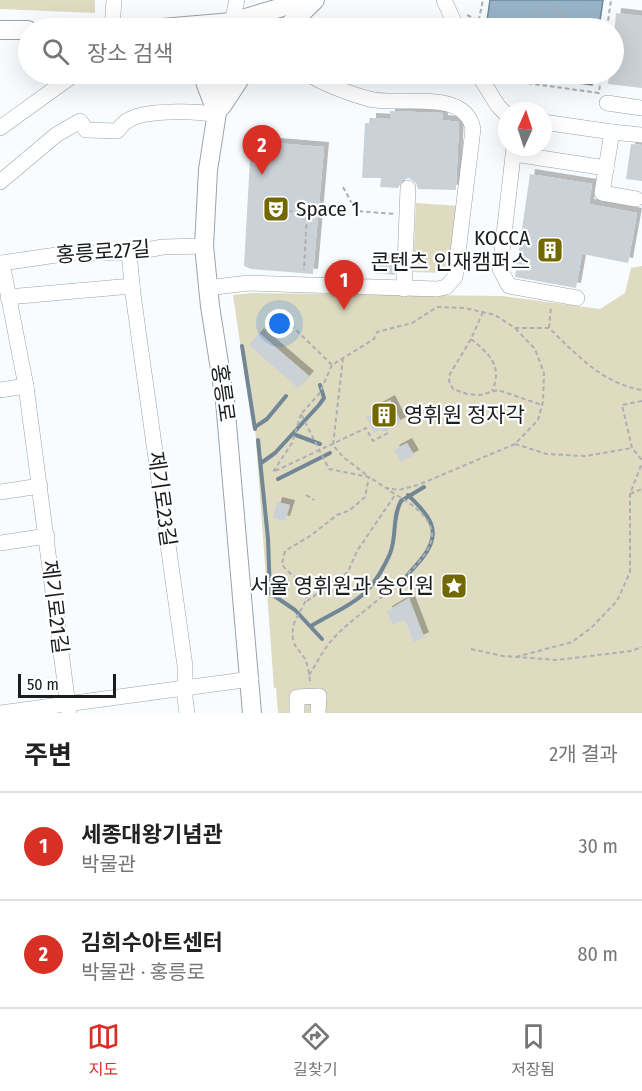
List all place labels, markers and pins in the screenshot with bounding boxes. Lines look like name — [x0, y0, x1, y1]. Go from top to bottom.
pin: 2 — [242, 126, 282, 175]
theatre icon: Space 1 — [261, 194, 291, 224]
place label: Space 1 — [296, 196, 360, 222]
place label: KOCCA 콘텐츠 인재캠퍼스 — [371, 225, 530, 275]
building icon: KOCCA 콘텐츠 인재캠퍼스 — [535, 235, 565, 265]
pin: 1 — [324, 260, 364, 310]
building icon: 영휘원 정자각 — [369, 400, 399, 430]
place label: 영휘원 정자각 — [404, 402, 525, 428]
place icon: 서울 영휘원과 숭인원 — [439, 571, 469, 601]
place label: 서울 영휘원과 숭인원 — [250, 573, 434, 599]

